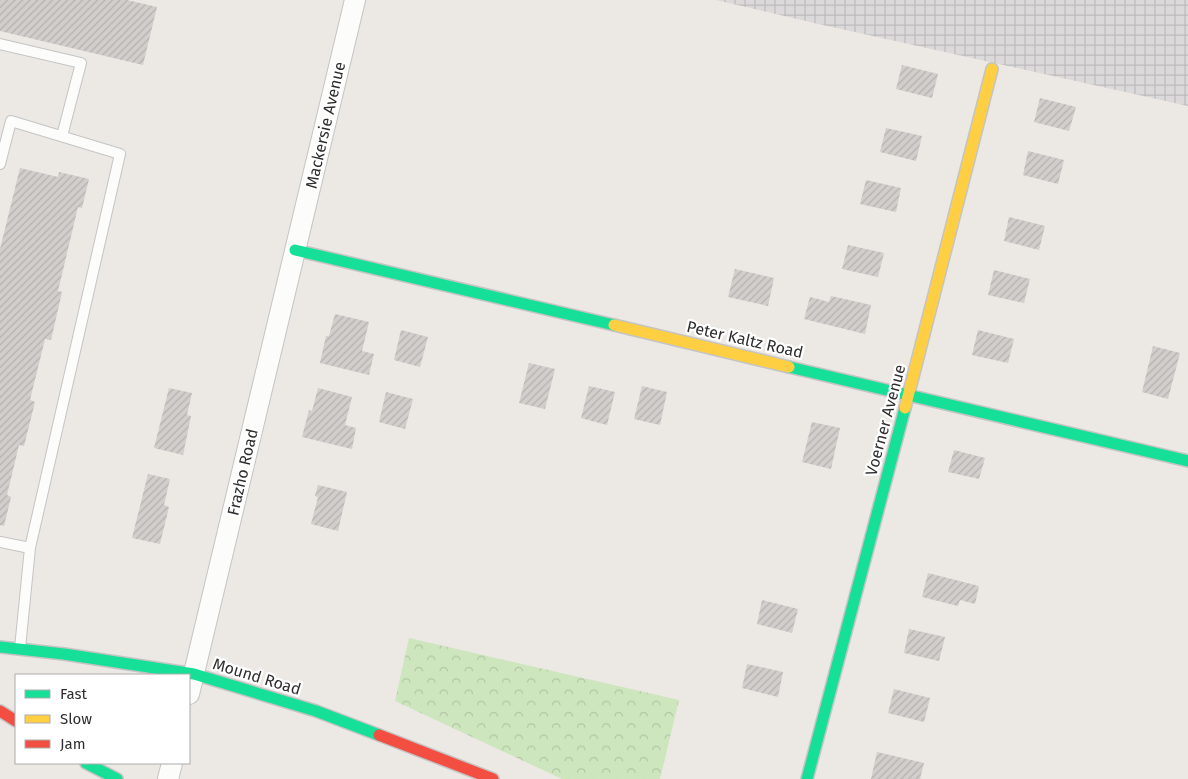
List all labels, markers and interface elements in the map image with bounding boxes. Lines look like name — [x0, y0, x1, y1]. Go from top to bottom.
street label: Mackersie Avenue — [302, 60, 349, 190]
street label: Peter Kaltz Road — [685, 317, 805, 362]
street label: Voerner Avenue — [862, 362, 909, 478]
street label: Frazho Road — [223, 427, 262, 517]
street label: Mound Road — [210, 654, 303, 699]
legend — [15, 674, 190, 764]
text: Fast — [60, 685, 87, 703]
text: Slow — [60, 710, 92, 728]
text: Jam — [60, 735, 86, 753]

